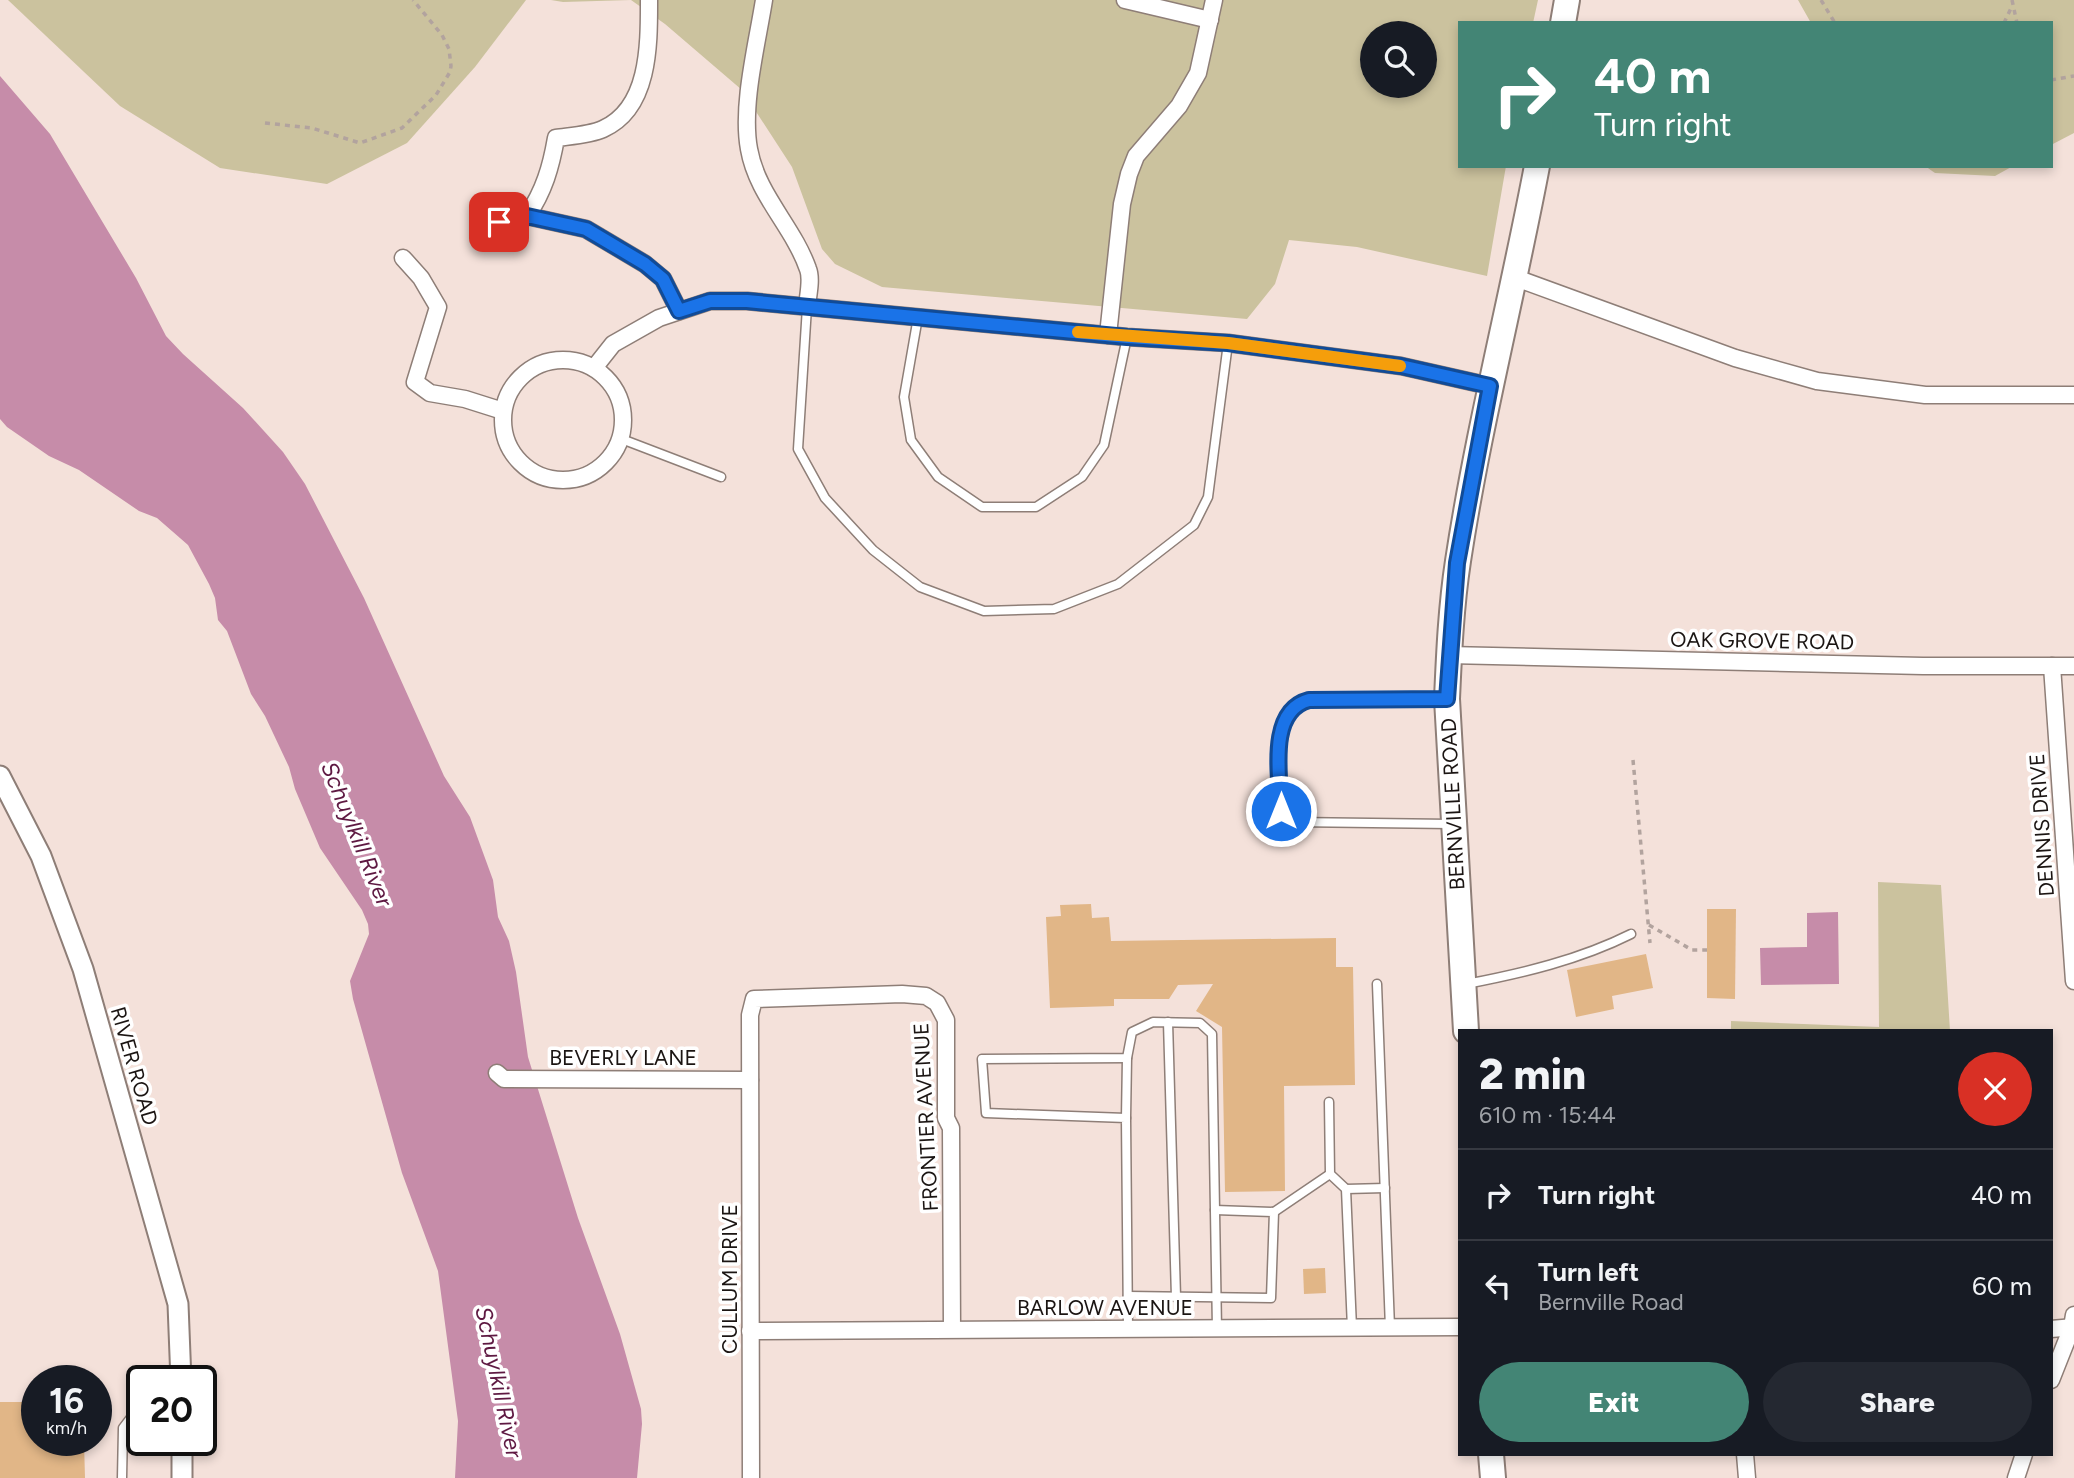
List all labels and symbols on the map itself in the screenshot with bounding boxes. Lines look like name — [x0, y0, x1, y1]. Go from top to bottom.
pin — [469, 192, 529, 252]
street label: OAK GROVE ROAD — [1670, 626, 1854, 655]
street label: BERNVILLE ROAD — [1436, 717, 1469, 891]
street label: DENNIS DRIVE — [2024, 753, 2059, 897]
water label: Schuylkill River — [315, 757, 399, 912]
position arrow — [1244, 774, 1318, 848]
street label: RIVER ROAD — [106, 1004, 163, 1128]
street label: FRONTIER AVENUE — [908, 1022, 943, 1212]
street label: BEVERLY LANE — [549, 1045, 697, 1070]
street label: CULLUM DRIVE — [717, 1204, 742, 1354]
street label: BARLOW AVENUE — [1017, 1295, 1193, 1320]
water label: Schuylkill River — [469, 1304, 529, 1461]
speed limit sign: 20 — [126, 1365, 217, 1456]

